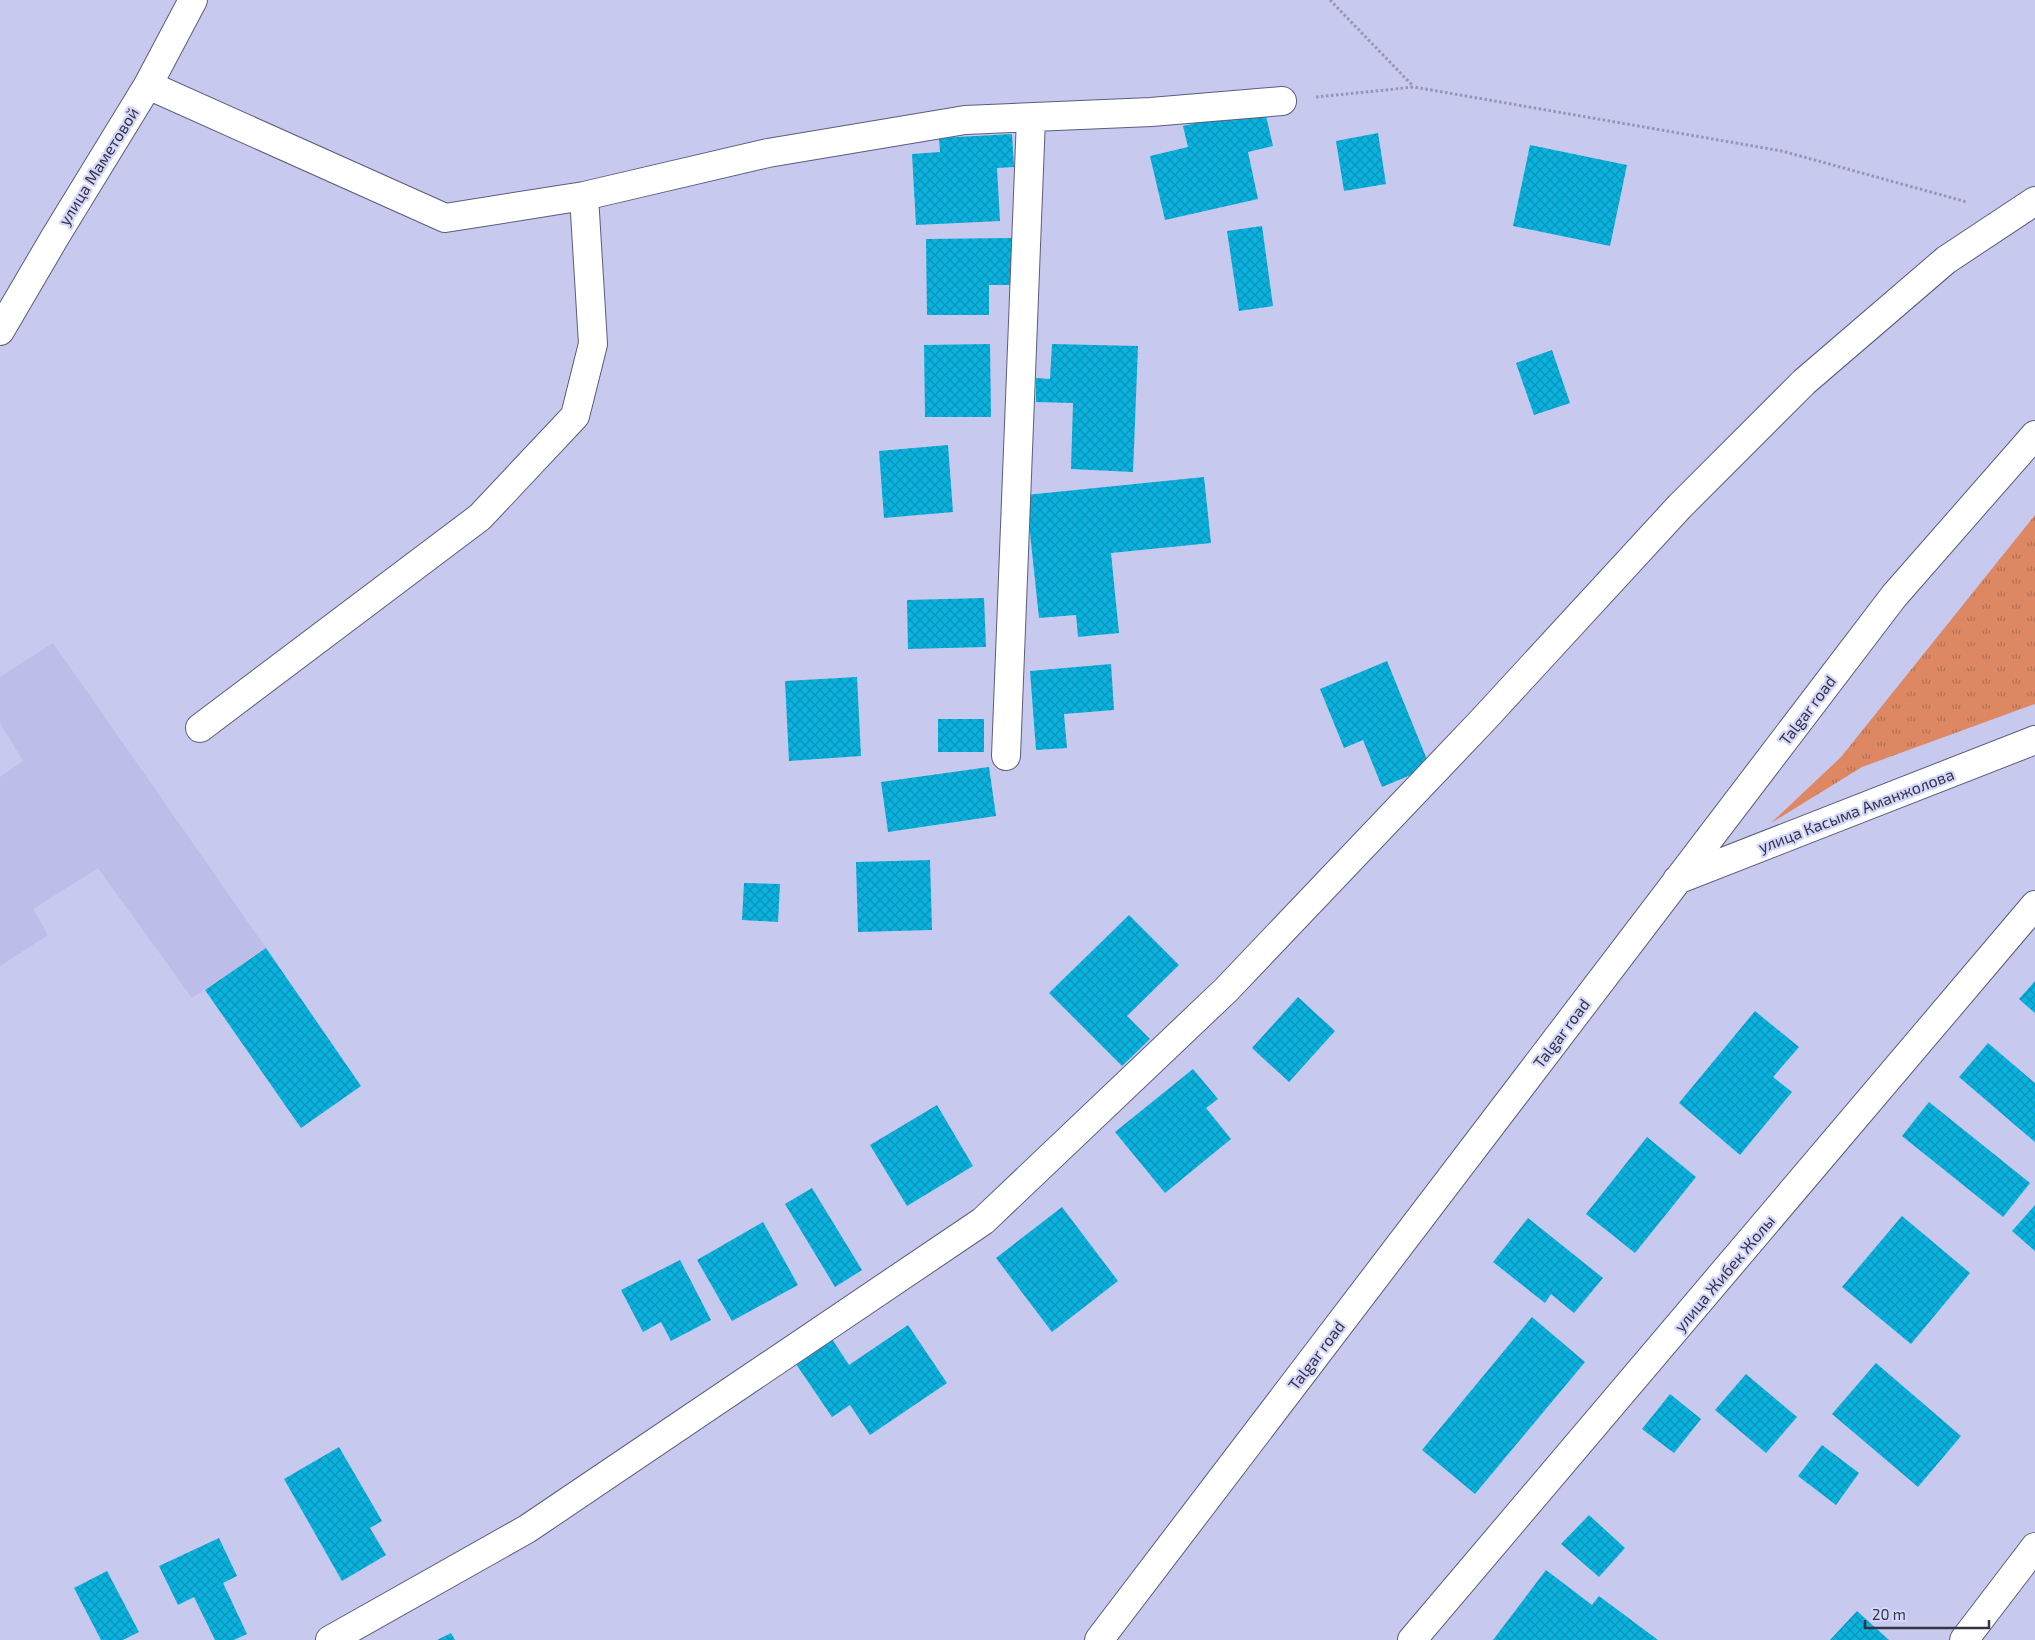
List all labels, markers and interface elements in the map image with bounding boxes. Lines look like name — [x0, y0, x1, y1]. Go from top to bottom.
street label: улица Маметовой — [54, 103, 143, 229]
street label: Talgar road — [1775, 672, 1839, 748]
street label: улица Касыма Аманжолова — [1756, 764, 1957, 857]
street label: Talgar road — [1529, 995, 1593, 1071]
street label: улица Жибек Жолы — [1670, 1211, 1779, 1336]
street label: Talgar road — [1284, 1317, 1348, 1393]
scale bar — [1865, 1598, 1989, 1630]
text: 20 m — [1872, 1605, 1906, 1623]

